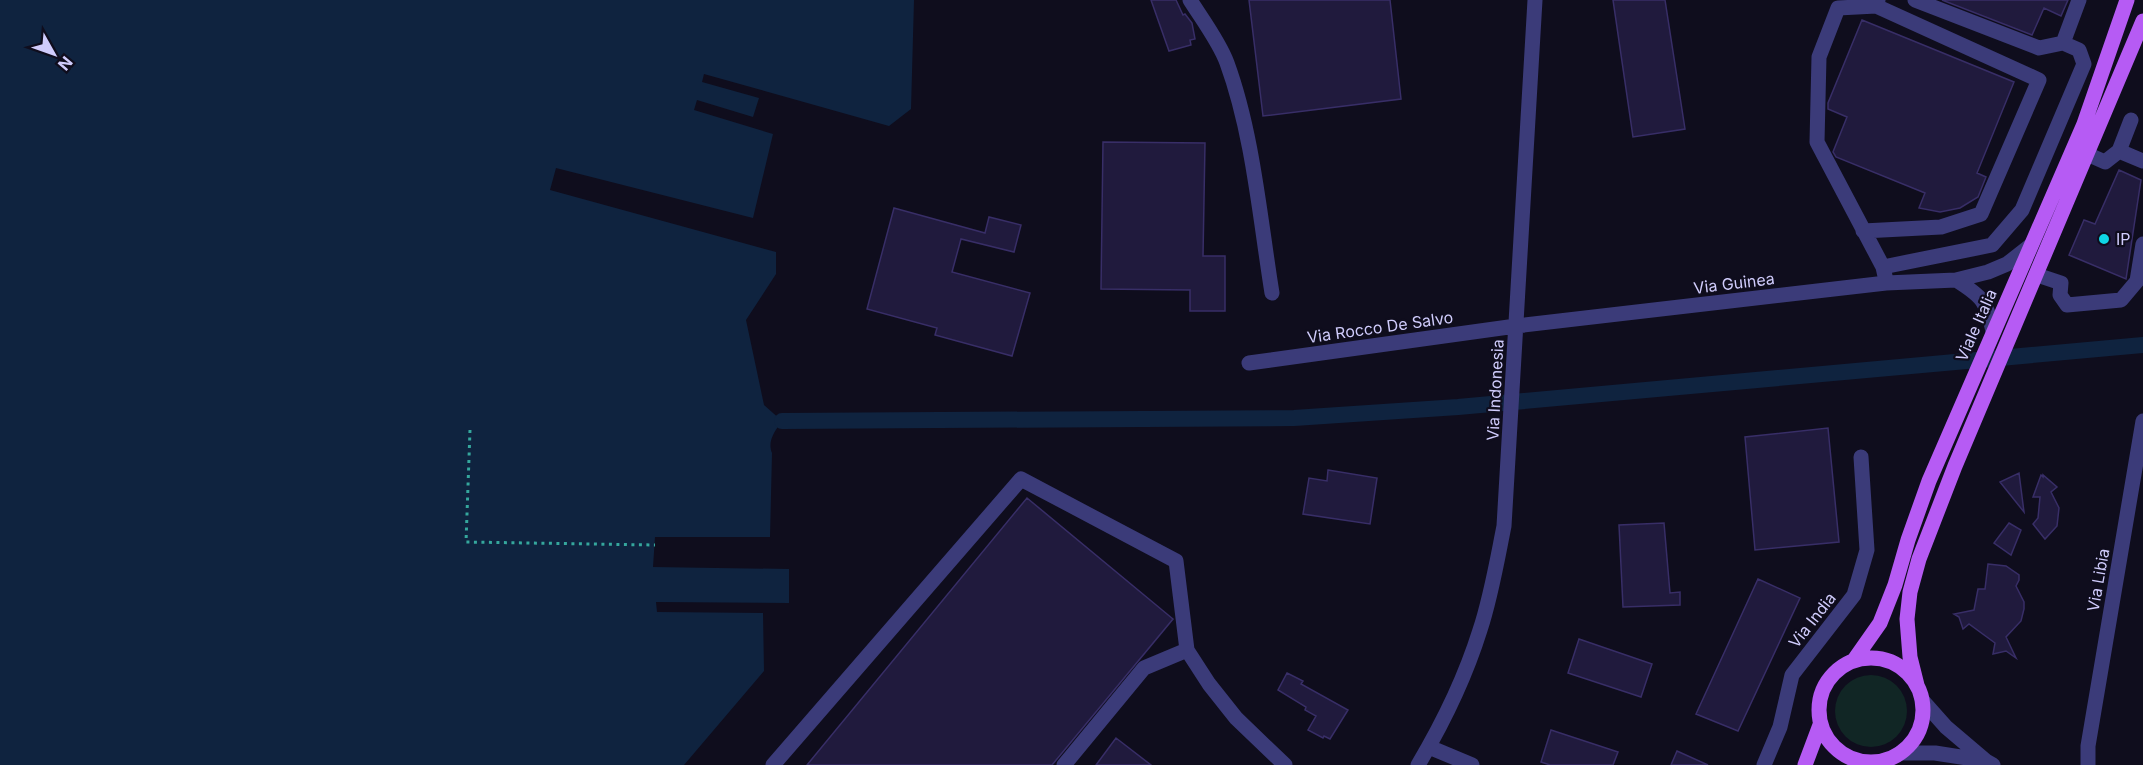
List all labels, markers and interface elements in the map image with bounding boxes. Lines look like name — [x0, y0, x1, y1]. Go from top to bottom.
north arrow — [24, 24, 84, 84]
text: N — [54, 53, 77, 75]
place label: IP — [2116, 229, 2131, 249]
marker: IP — [2097, 232, 2111, 246]
street label: Via Guinea — [1692, 268, 1776, 298]
street label: Viale Italia — [1951, 286, 2001, 364]
street label: Via Rocco De Salvo — [1306, 307, 1454, 347]
street label: Via Indonesia — [1482, 339, 1508, 441]
street label: Via Libia — [2083, 547, 2113, 613]
street label: Via India — [1784, 588, 1840, 652]

